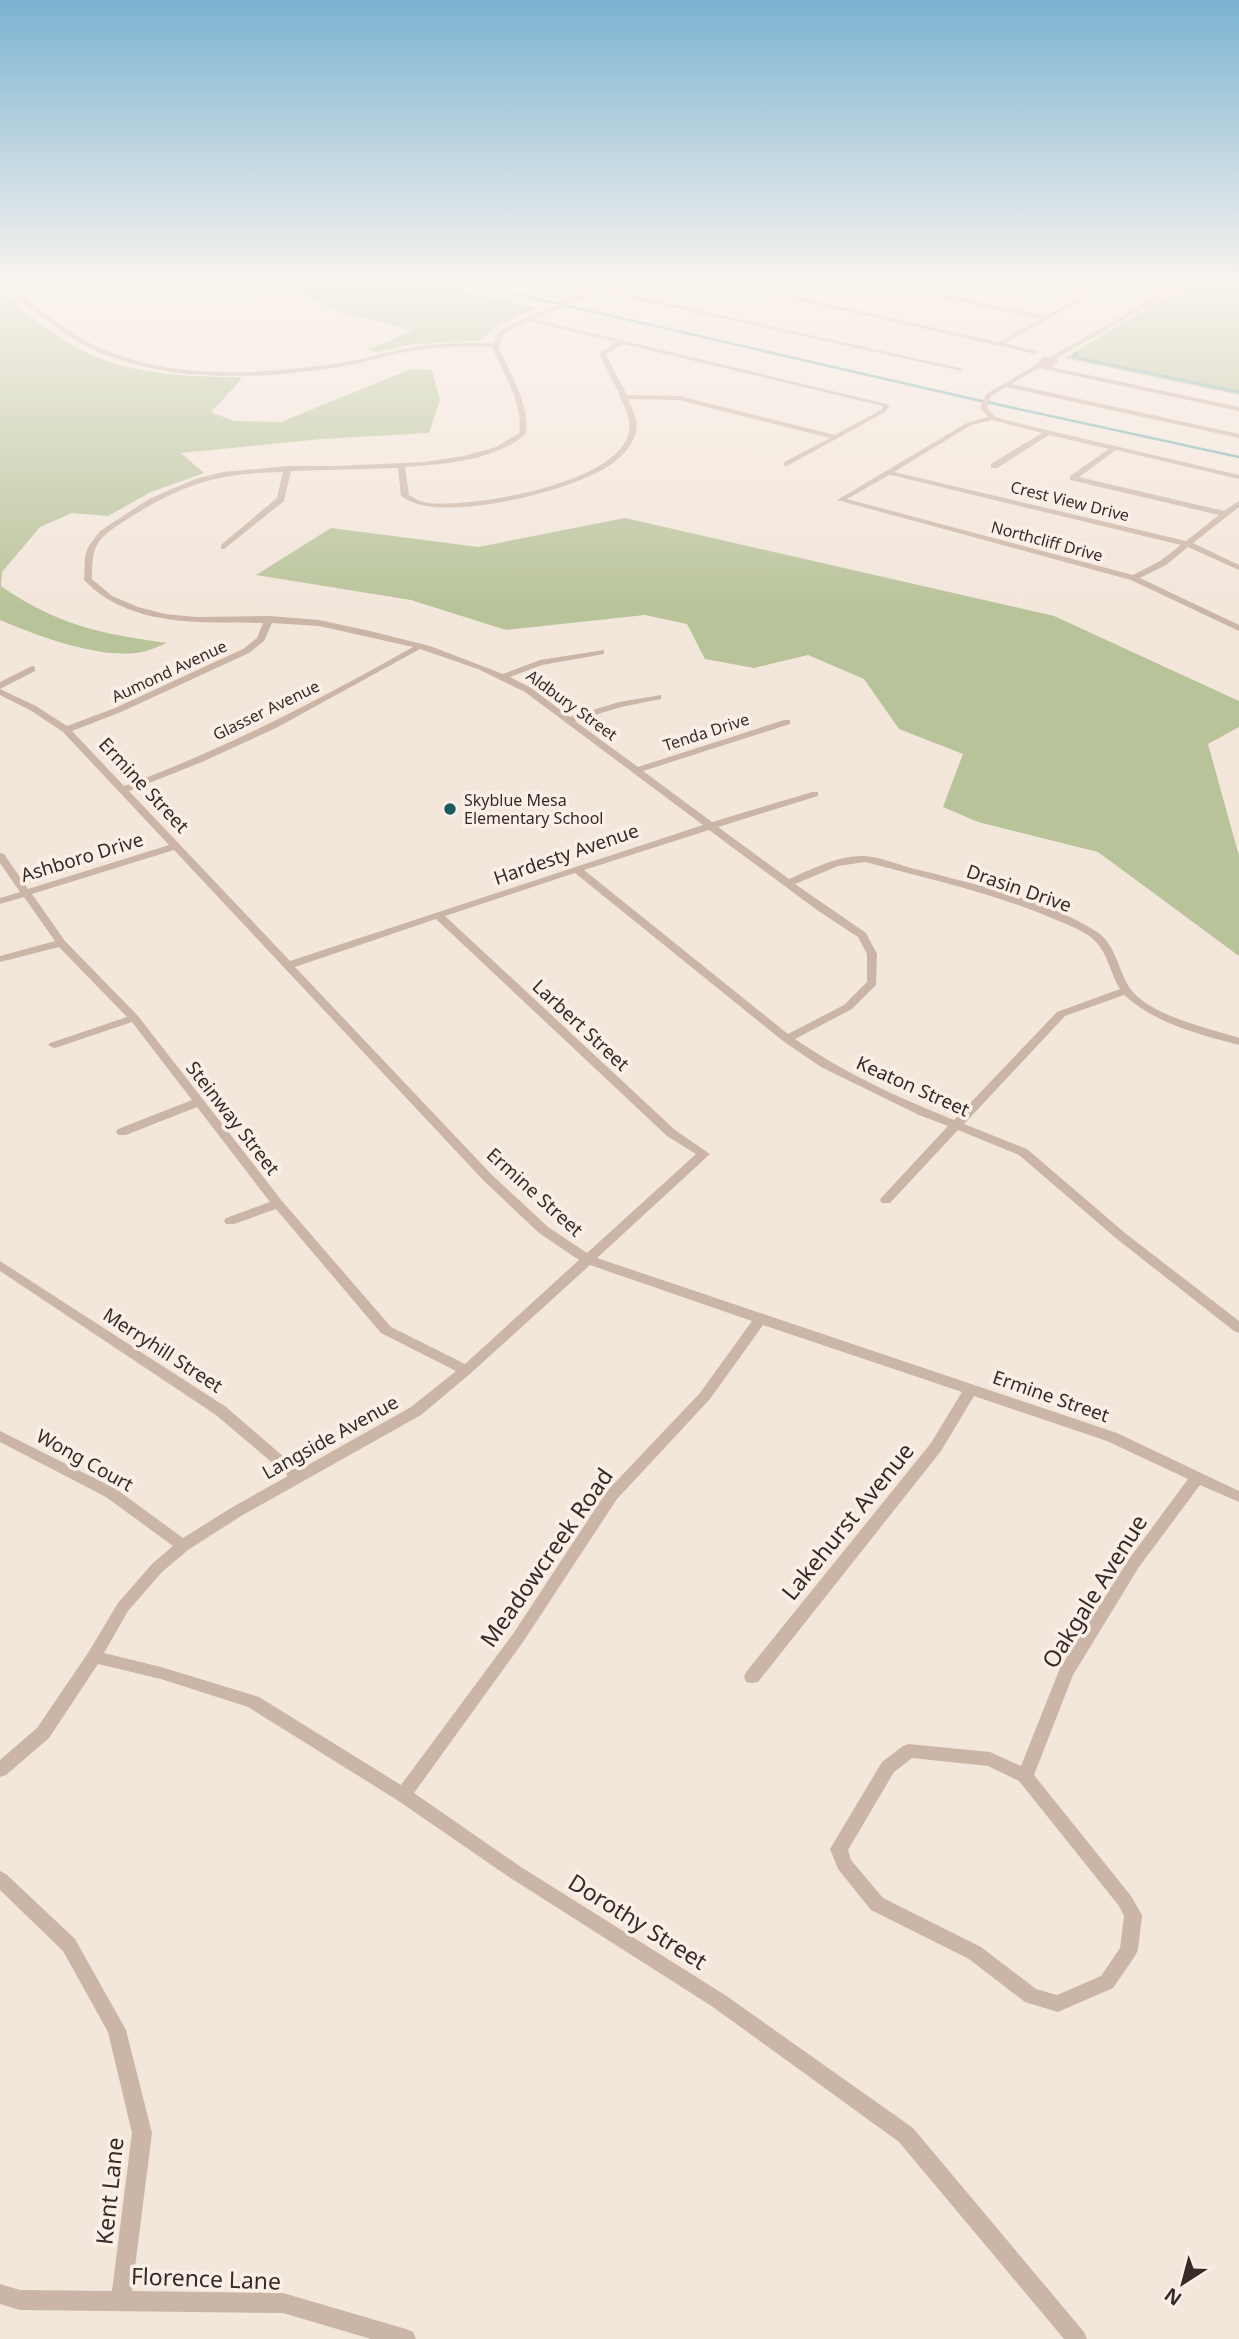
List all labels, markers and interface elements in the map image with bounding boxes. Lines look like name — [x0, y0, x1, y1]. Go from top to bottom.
street label: Crest View Drive — [1008, 476, 1132, 526]
street label: Northcliff Drive — [989, 516, 1105, 566]
street label: Aumond Avenue — [108, 635, 230, 707]
street label: Aldbury Street — [522, 664, 622, 746]
street label: Glasser Avenue — [209, 675, 323, 745]
street label: Tenda Drive — [660, 708, 752, 756]
street label: Ermine Street — [93, 732, 195, 838]
place label: Skyblue Mesa Elementary School — [464, 789, 603, 829]
marker: Skyblue Mesa Elementary School — [442, 801, 458, 817]
street label: Hardesty Avenue — [490, 817, 642, 891]
street label: Ashboro Drive — [17, 826, 147, 888]
street label: Drasin Drive — [963, 858, 1075, 918]
street label: Larbert Street — [527, 973, 635, 1077]
street label: Keaton Street — [852, 1049, 974, 1123]
street label: Steinway Street — [180, 1056, 286, 1180]
street label: Ermine Street — [481, 1142, 589, 1242]
street label: Merryhill Street — [98, 1302, 228, 1398]
street label: Ermine Street — [989, 1364, 1113, 1428]
street label: Langside Avenue — [257, 1389, 403, 1485]
street label: Wong Court — [32, 1423, 138, 1497]
street label: Lakehurst Avenue — [773, 1435, 921, 1607]
street label: Meadowcreek Road — [472, 1461, 620, 1653]
street label: Oakgale Avenue — [1034, 1508, 1154, 1674]
street label: Dorothy Street — [562, 1866, 714, 1976]
street label: Kent Lane — [87, 2136, 131, 2246]
north arrow — [1148, 2248, 1218, 2318]
street label: Florence Lane — [130, 2259, 282, 2297]
text: N — [1159, 2282, 1187, 2312]

